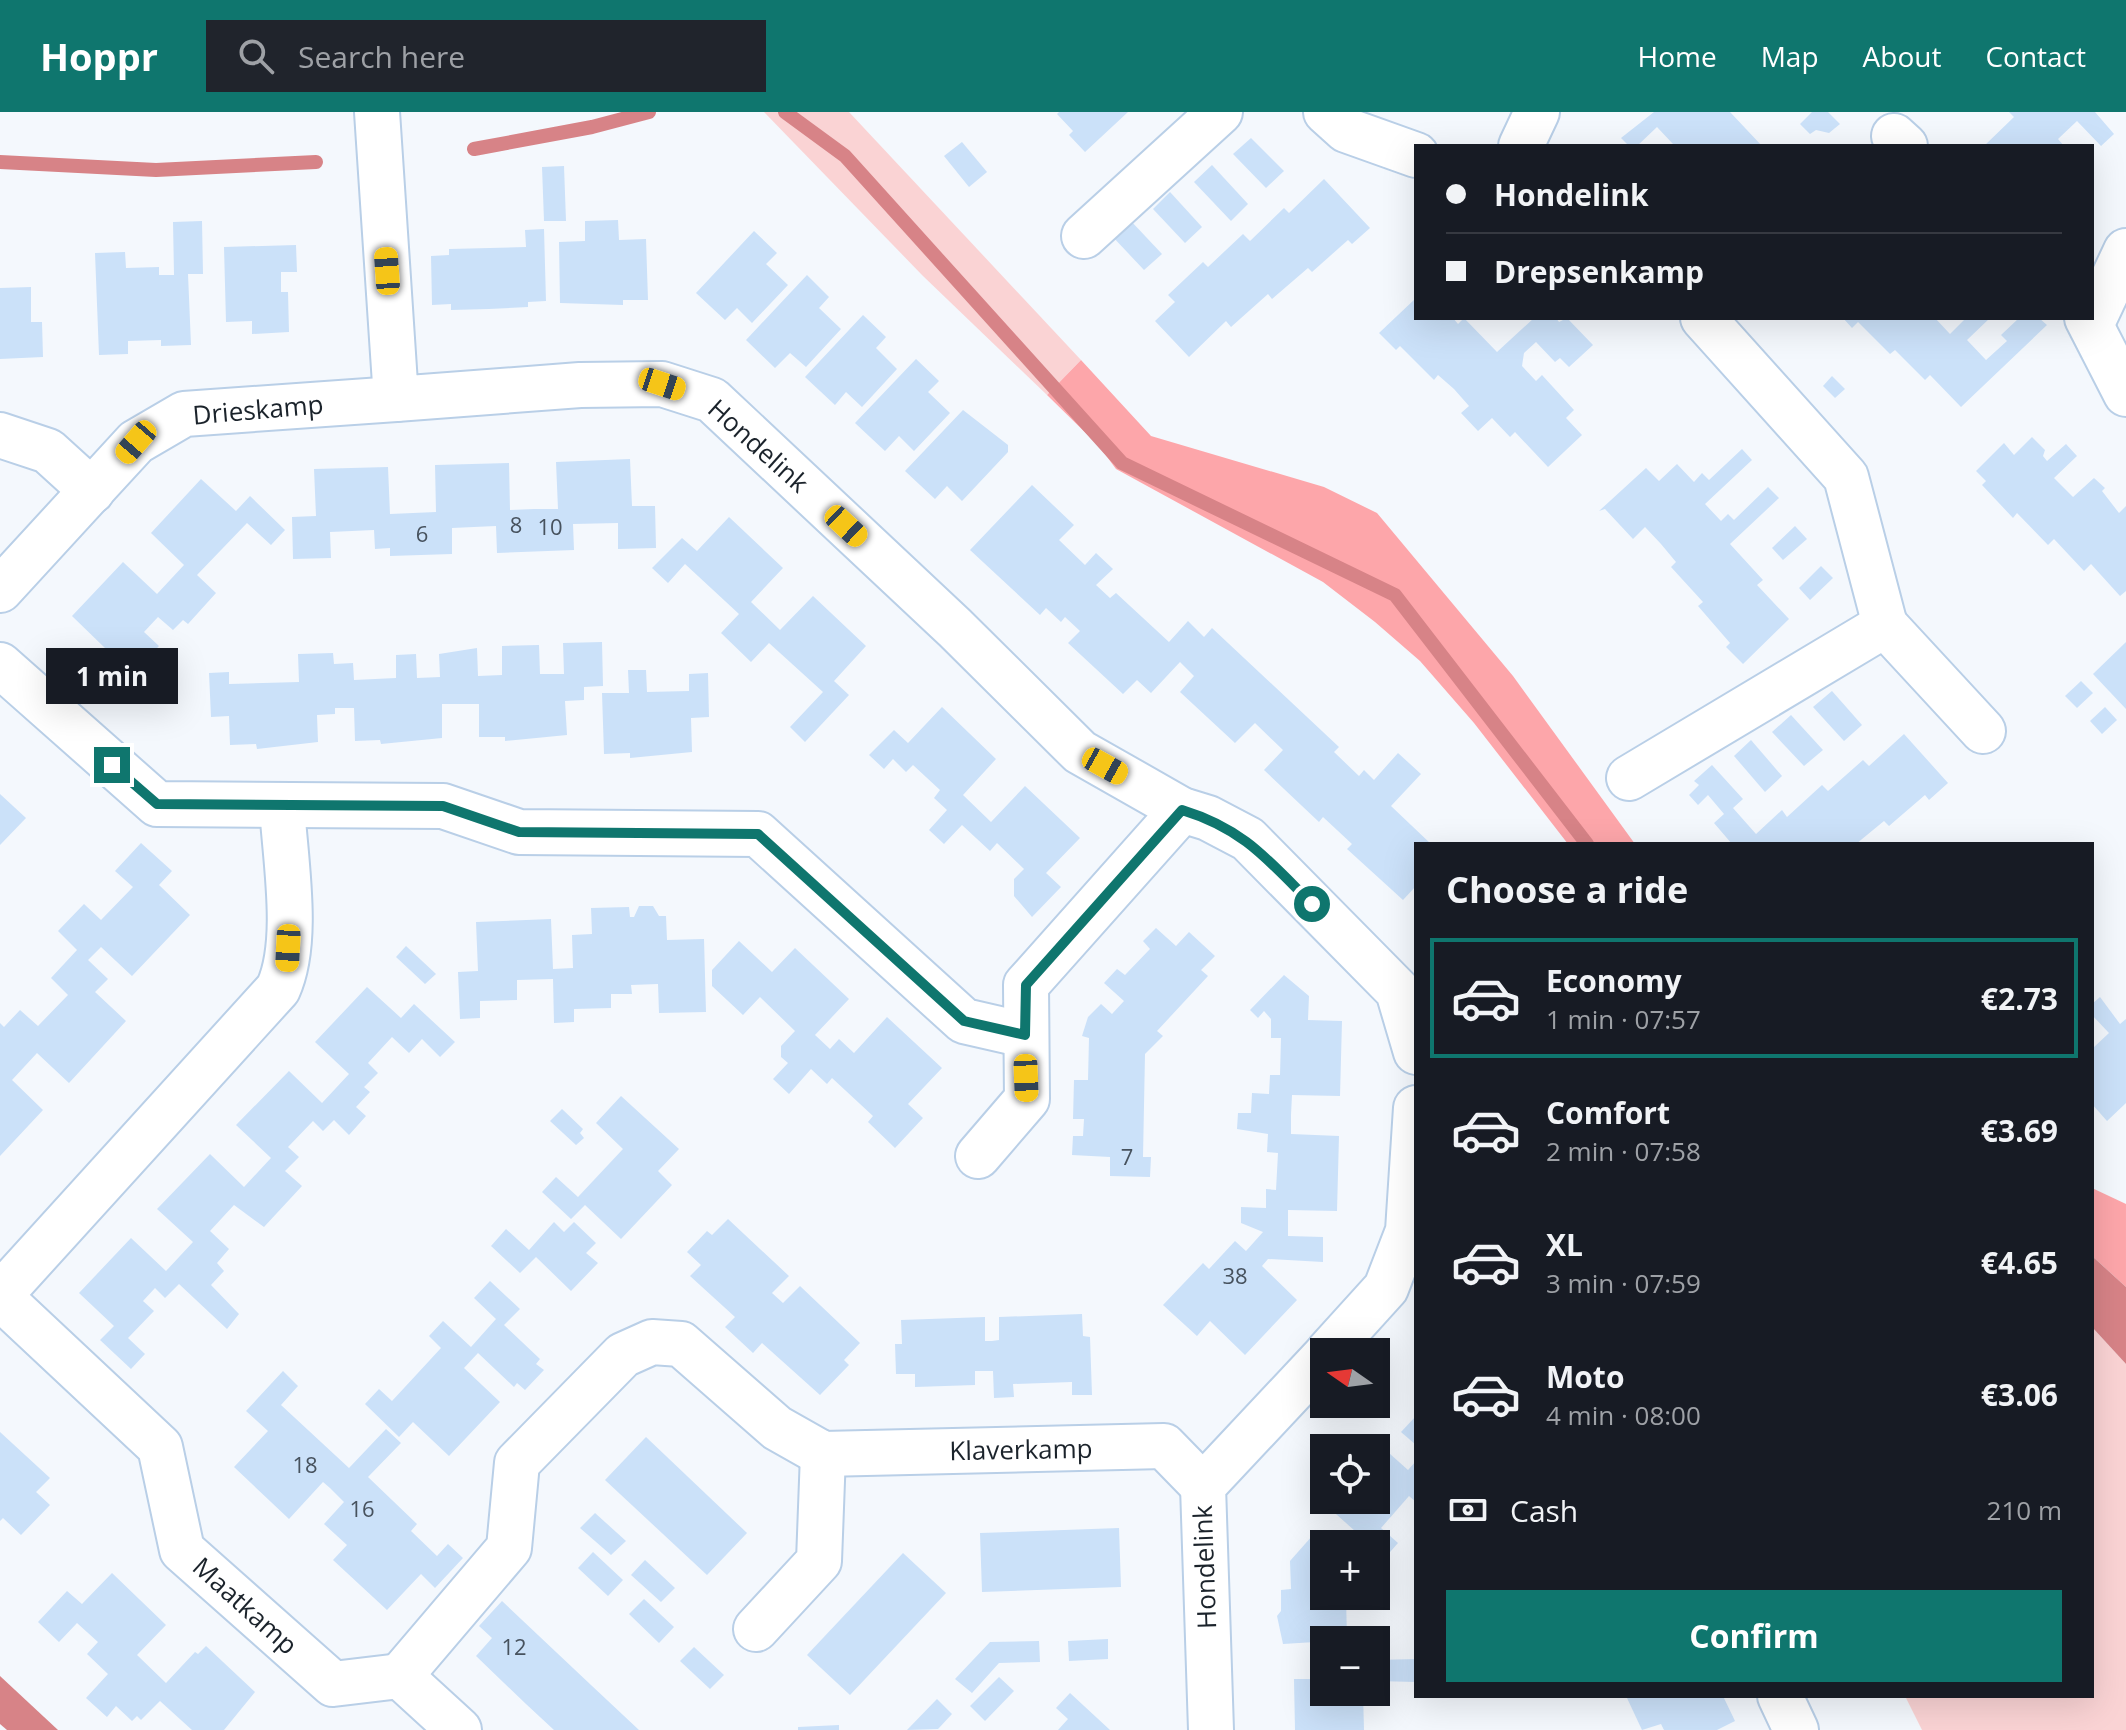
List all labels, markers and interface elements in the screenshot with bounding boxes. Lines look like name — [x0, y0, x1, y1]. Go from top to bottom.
search box — [206, 20, 766, 92]
text: Hoppr — [40, 30, 158, 82]
icon: search — [234, 34, 278, 78]
text: Search here — [298, 36, 465, 77]
text: Home — [1638, 37, 1717, 75]
text: Map — [1761, 37, 1819, 75]
text: About — [1863, 37, 1941, 75]
text: Contact — [1985, 37, 2086, 75]
text: Hondelink — [1494, 174, 1649, 215]
car — [373, 246, 401, 296]
text: Drepsenkamp — [1494, 251, 1704, 292]
car — [635, 365, 689, 403]
street label: Drieskamp — [191, 385, 325, 433]
street label: Hondelink — [701, 390, 817, 500]
car — [111, 416, 161, 468]
car — [820, 501, 872, 551]
house number: 8 — [510, 509, 522, 539]
house number: 10 — [537, 511, 563, 541]
house number: 6 — [416, 518, 428, 548]
callout: 1 min — [46, 649, 178, 705]
text: 1 min — [76, 658, 148, 694]
car — [1078, 744, 1132, 788]
route end — [94, 747, 130, 783]
text: Choose a ride — [1446, 865, 1688, 914]
route start — [1294, 886, 1330, 922]
car — [275, 923, 301, 973]
text: Economy — [1546, 960, 1682, 1001]
icon: car — [1450, 962, 1522, 1034]
text: €2.73 — [1981, 978, 2058, 1019]
text: 1 min · 07:57 — [1546, 1001, 1701, 1037]
car — [1013, 1054, 1039, 1102]
text: Comfort — [1546, 1092, 1670, 1133]
icon: car — [1450, 1094, 1522, 1166]
text: €3.69 — [1981, 1110, 2058, 1151]
text: 2 min · 07:58 — [1546, 1133, 1701, 1169]
house number: 7 — [1121, 1141, 1133, 1171]
text: XL — [1546, 1224, 1583, 1265]
icon: car — [1450, 1226, 1522, 1298]
text: €4.65 — [1981, 1242, 2058, 1283]
house number: 38 — [1222, 1260, 1248, 1290]
text: 3 min · 07:59 — [1546, 1265, 1701, 1301]
north arrow — [1310, 1338, 1390, 1418]
map controls — [1310, 1338, 1390, 1706]
text: Moto — [1546, 1356, 1624, 1397]
icon: car — [1450, 1358, 1522, 1430]
text: €3.06 — [1981, 1374, 2058, 1415]
text: 4 min · 08:00 — [1546, 1397, 1701, 1433]
street label: Klaverkamp — [949, 1430, 1093, 1468]
button: locate — [1310, 1434, 1390, 1514]
house number: 18 — [292, 1449, 318, 1479]
icon: cash — [1446, 1488, 1490, 1532]
text: Cash — [1510, 1490, 1578, 1531]
text: 210 m — [1987, 1492, 2062, 1528]
house number: 16 — [349, 1493, 375, 1523]
street label: Hondelink — [1184, 1504, 1224, 1630]
button: + — [1310, 1530, 1390, 1610]
street label: Maatkamp — [185, 1549, 306, 1662]
button: Confirm — [1446, 1590, 2062, 1682]
button: − — [1310, 1626, 1390, 1706]
house number: 12 — [501, 1631, 527, 1661]

